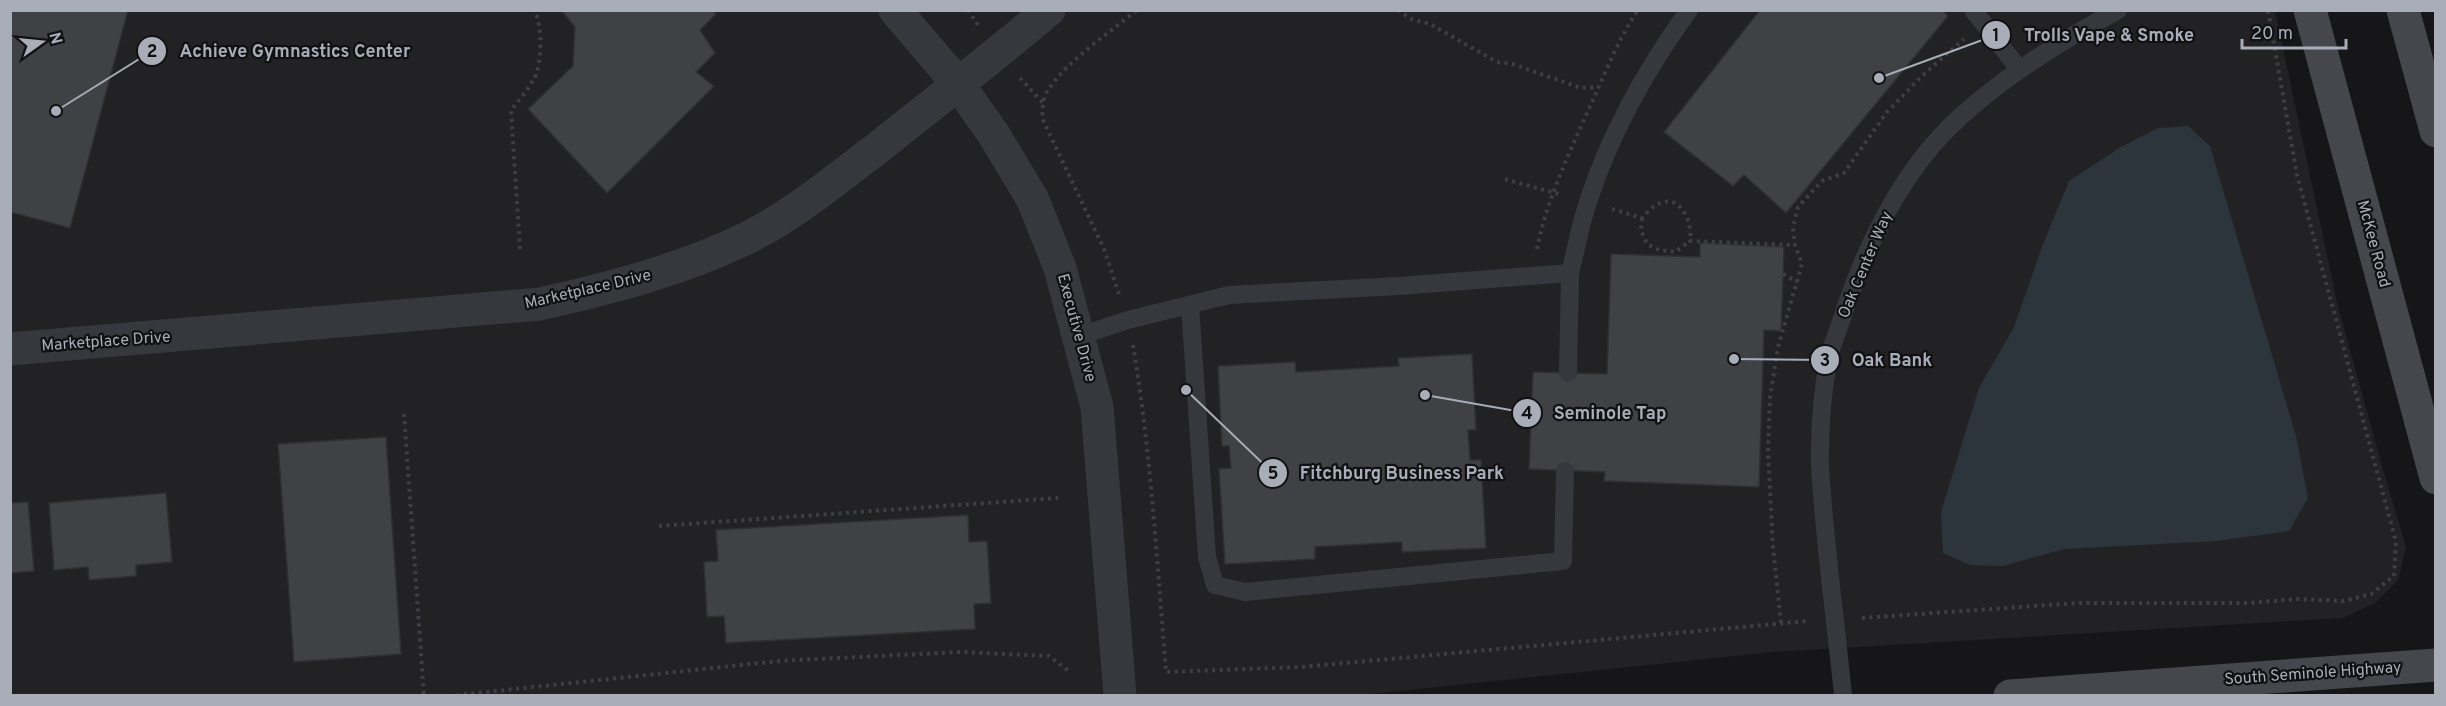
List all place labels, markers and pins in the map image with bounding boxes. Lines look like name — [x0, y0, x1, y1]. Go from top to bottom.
callout: Trolls Vape & Smoke — [1981, 17, 2206, 53]
callout: Achieve Gymnastics Center — [137, 33, 422, 69]
callout: Oak Bank — [1810, 342, 1945, 378]
callout: Seminole Tap — [1512, 395, 1678, 431]
callout: Fitchburg Business Park — [1258, 455, 1516, 491]

